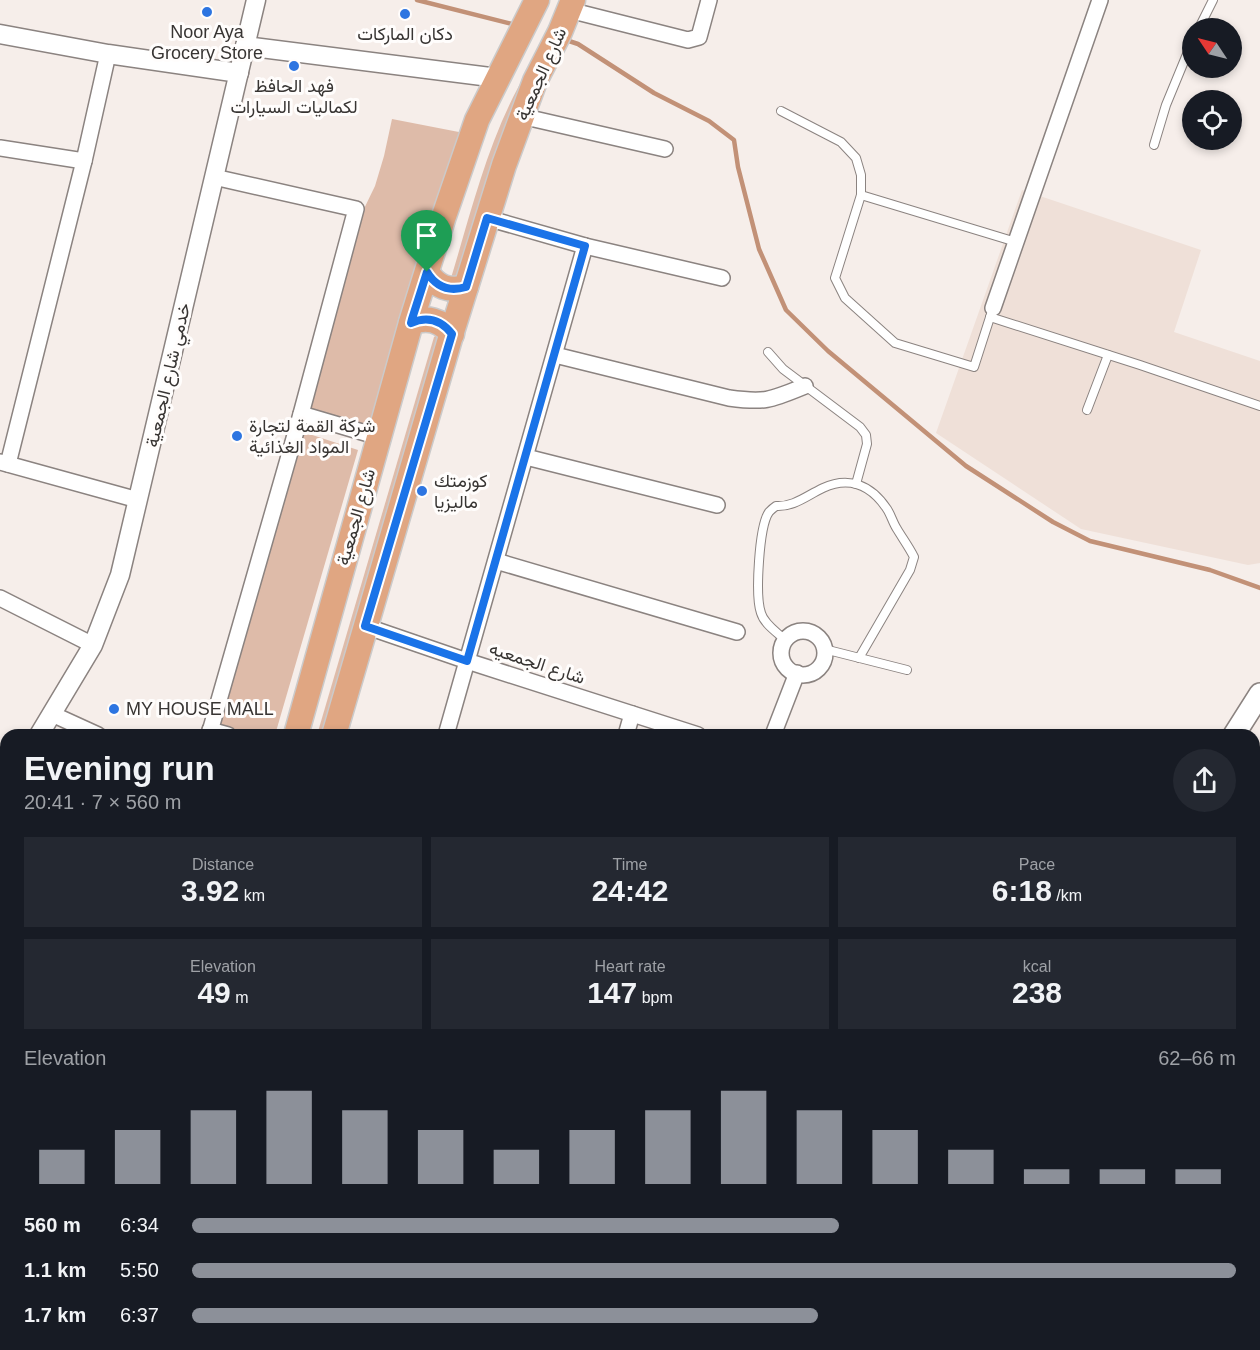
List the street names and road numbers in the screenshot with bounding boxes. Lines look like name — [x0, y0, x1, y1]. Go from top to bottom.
street label: شارع الجمعية — [512, 25, 572, 124]
street label: خدمي شارع الجمعية — [142, 301, 199, 450]
street label: شارع الجمعية — [333, 467, 381, 568]
street label: شارع الجمعيه — [486, 638, 587, 690]

